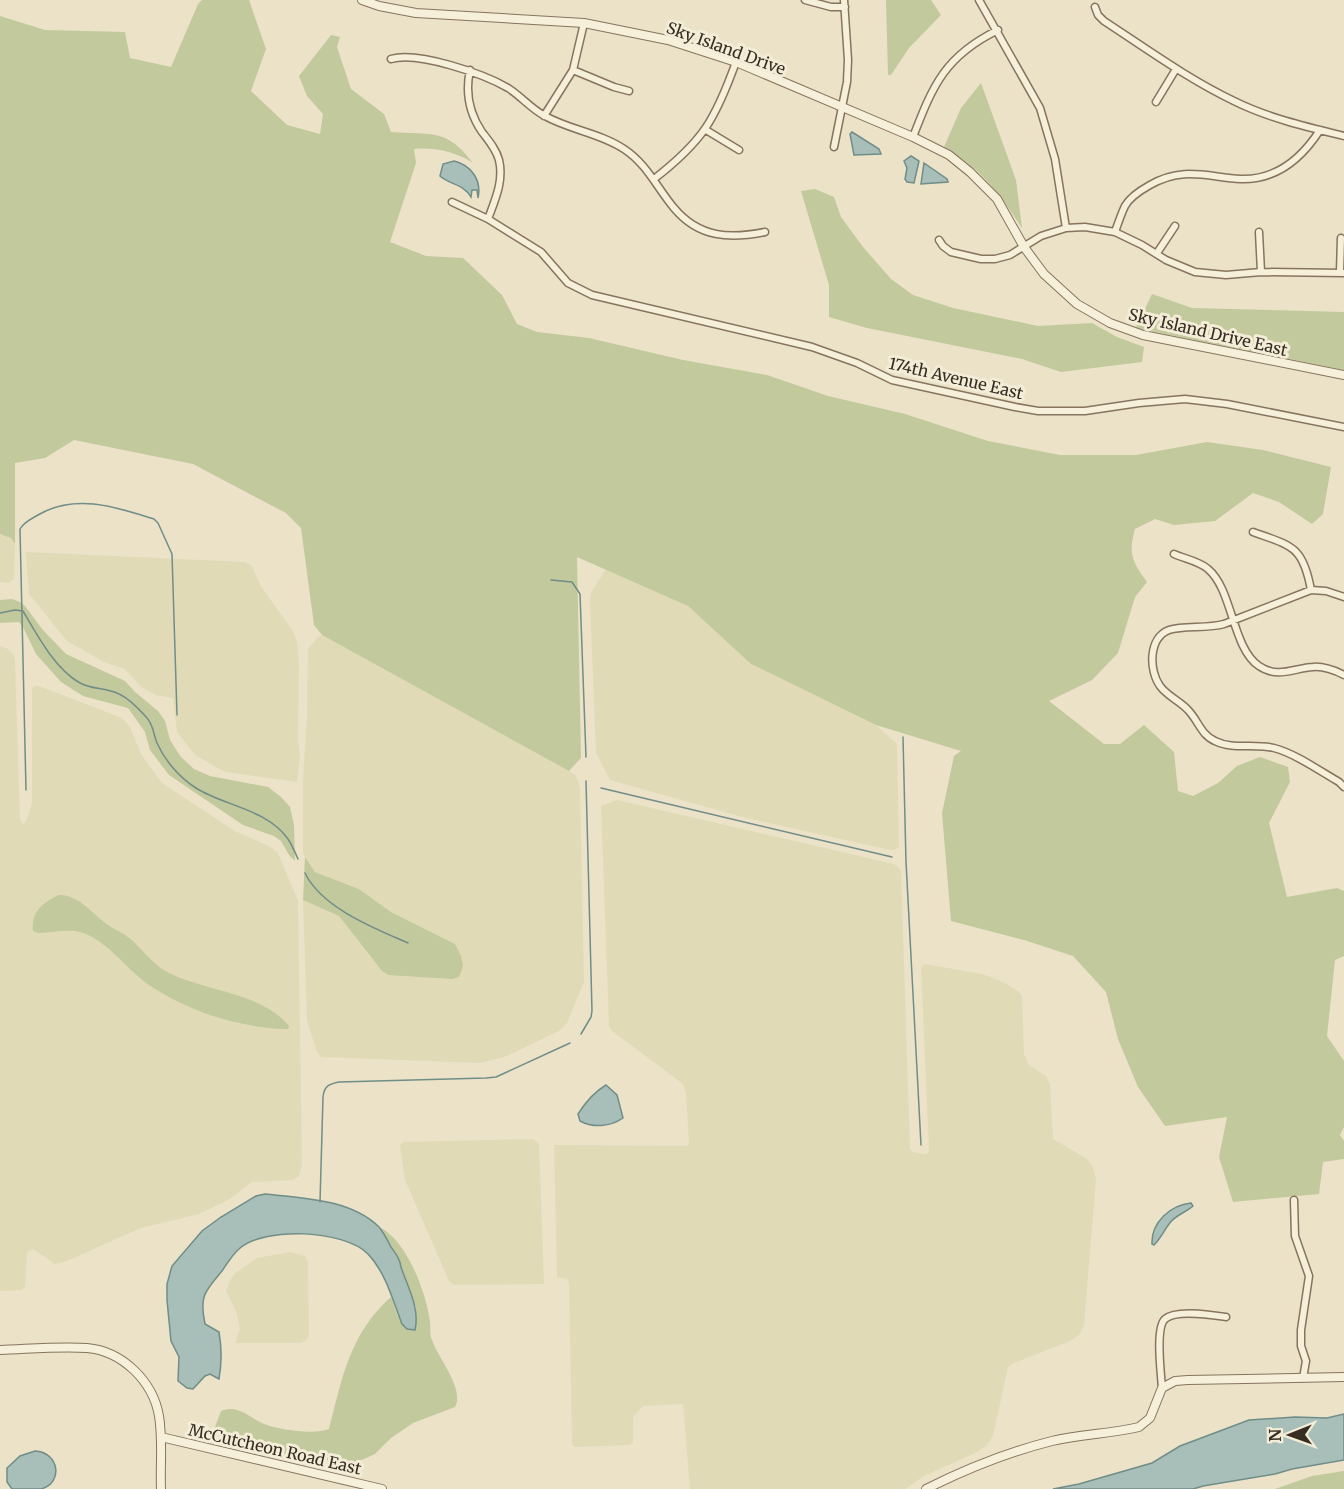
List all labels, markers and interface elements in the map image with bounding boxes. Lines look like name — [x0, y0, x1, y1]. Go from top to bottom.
street label: Sky Island Drive — [664, 17, 788, 79]
street label: Sky Island Drive East — [1127, 304, 1290, 360]
street label: 174th Avenue East — [887, 353, 1026, 403]
north arrow — [1260, 1405, 1320, 1465]
street label: McCutcheon Road East — [187, 1419, 364, 1479]
text: N — [1265, 1428, 1285, 1442]

